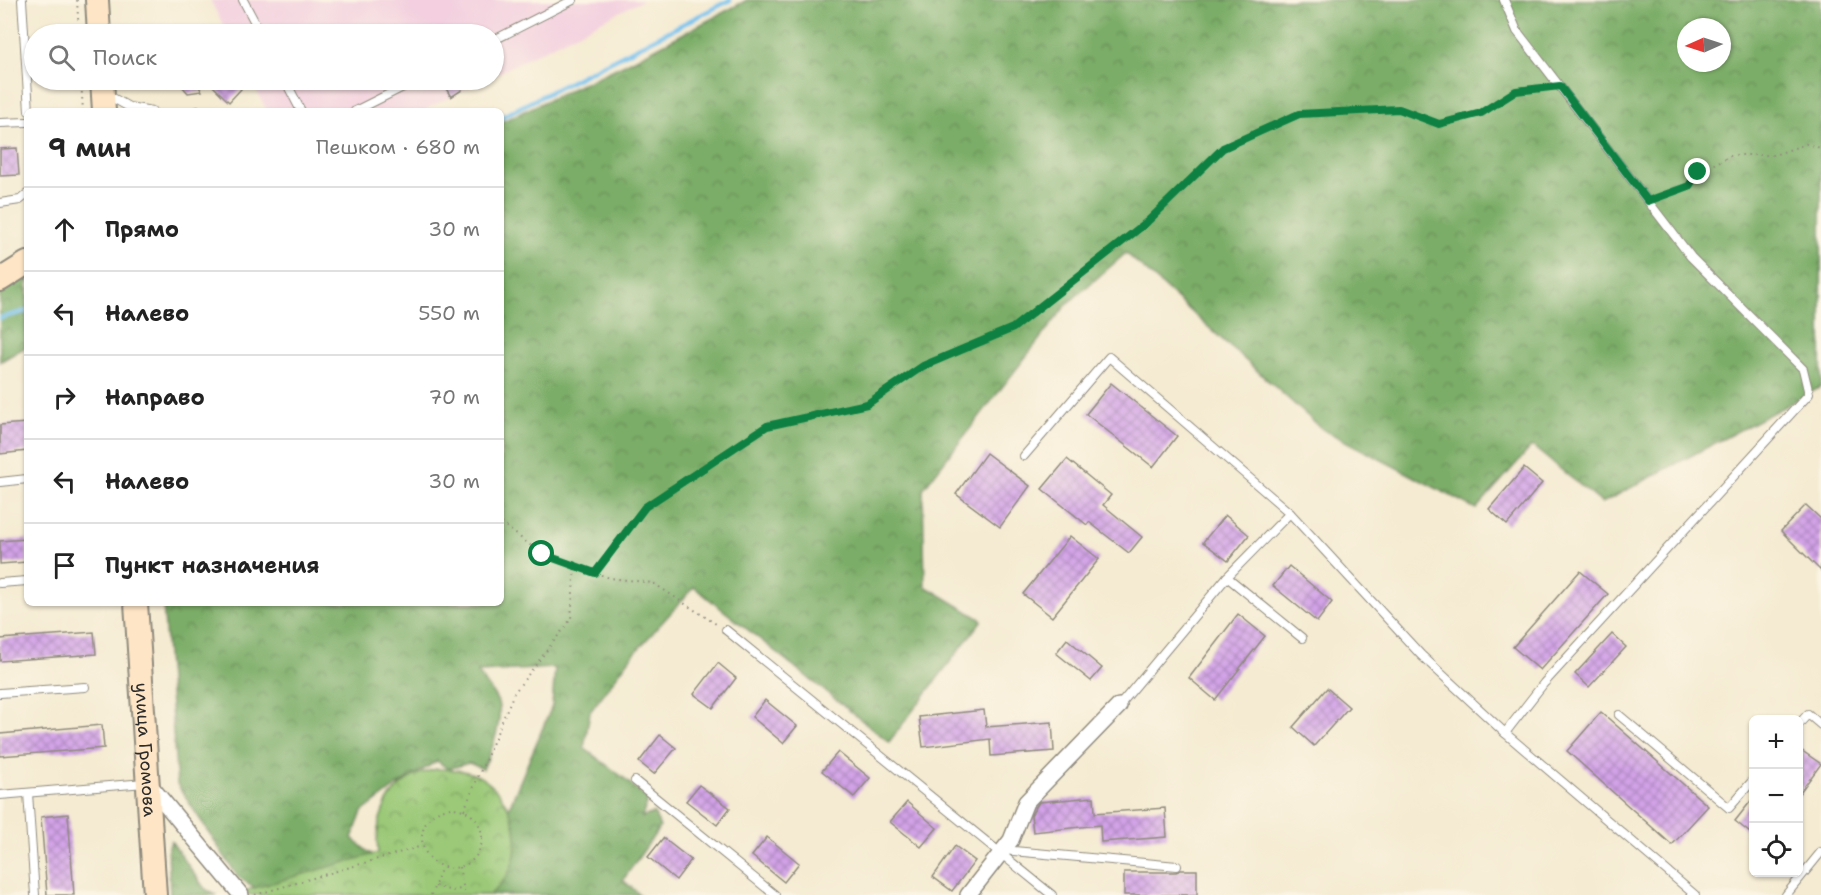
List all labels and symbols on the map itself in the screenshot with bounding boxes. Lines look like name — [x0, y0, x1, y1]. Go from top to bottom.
north arrow — [1677, 18, 1731, 72]
route end — [1684, 158, 1710, 184]
route start — [528, 540, 554, 566]
street label: улица Громова — [129, 682, 162, 818]

